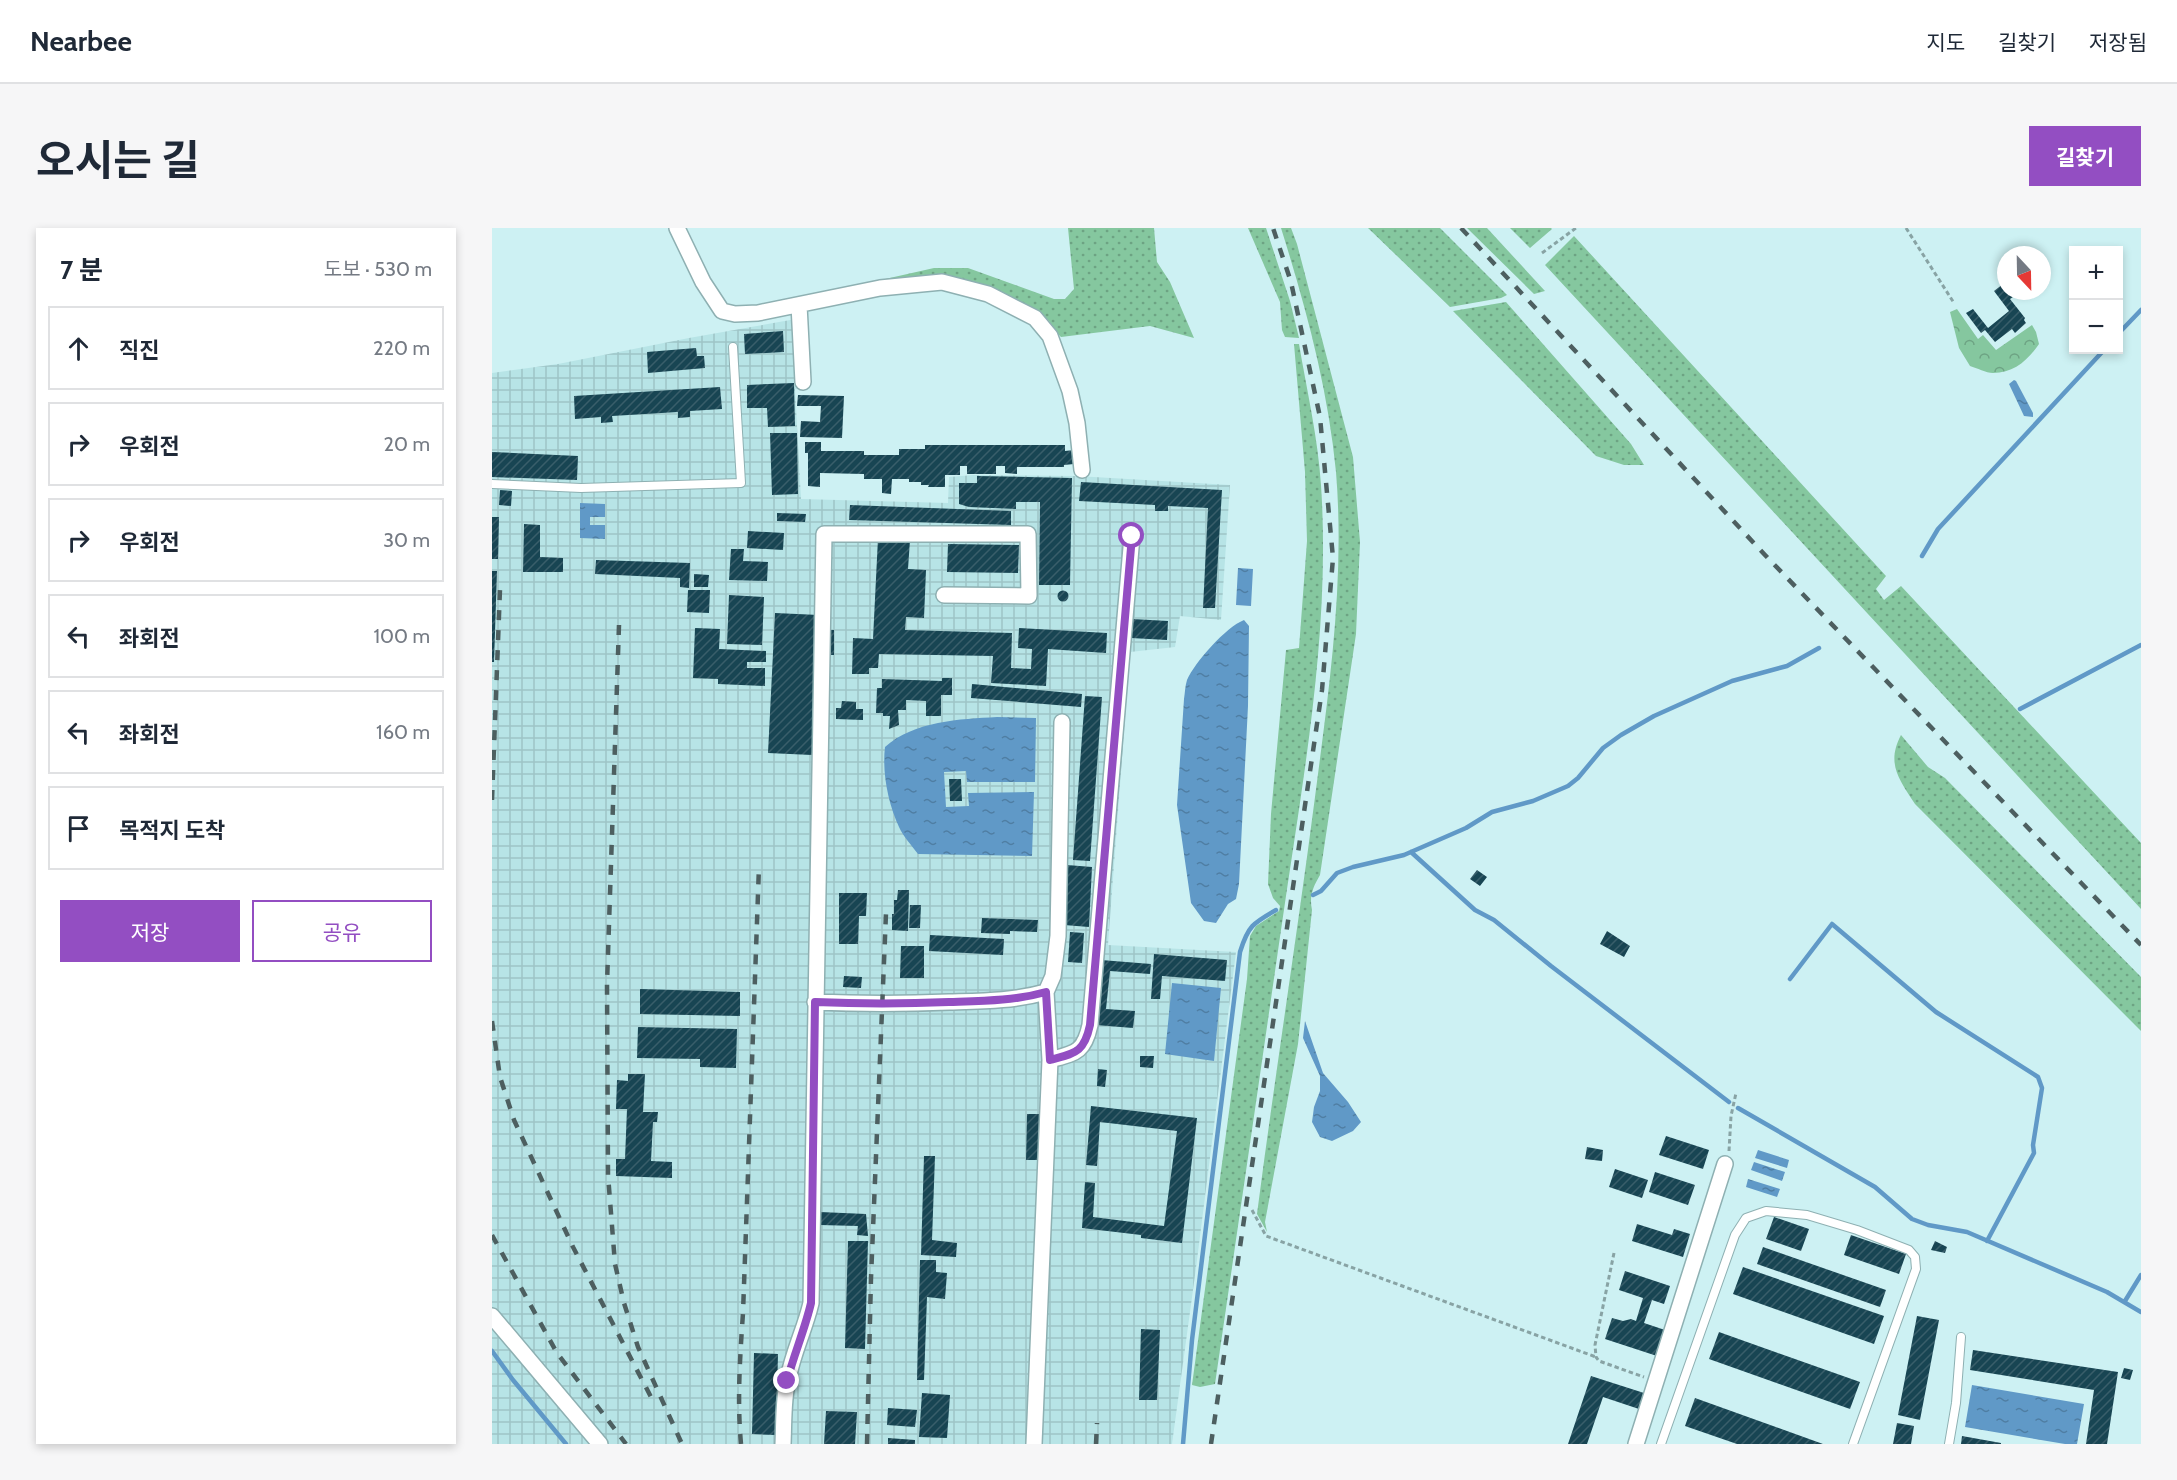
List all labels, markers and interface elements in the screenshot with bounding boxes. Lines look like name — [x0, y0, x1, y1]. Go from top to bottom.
text: Nearbee — [30, 24, 132, 58]
text: 지도 — [1926, 30, 1965, 55]
text: 길찾기 — [1998, 30, 2056, 55]
text: 저장됨 — [2089, 30, 2147, 55]
button: 길찾기 — [2029, 126, 2141, 186]
text: 오시는 길 — [36, 134, 200, 186]
north arrow — [1997, 246, 2051, 300]
map controls — [2069, 246, 2123, 354]
button: + — [2069, 246, 2123, 300]
text: 7 분 — [60, 254, 103, 286]
text: 도보 · 530 m — [324, 257, 432, 281]
button: − — [2069, 300, 2123, 354]
icon: ahead — [62, 332, 95, 365]
text: 220 m — [373, 336, 430, 360]
text: 직진 — [119, 337, 159, 364]
icon: right — [62, 428, 95, 461]
text: 20 m — [384, 432, 430, 456]
text: 우회전 — [119, 433, 180, 460]
route start — [1118, 522, 1144, 548]
icon: right — [62, 524, 95, 557]
text: 30 m — [383, 528, 430, 552]
text: 우회전 — [119, 529, 180, 556]
icon: left — [62, 620, 95, 653]
text: 100 m — [374, 624, 430, 648]
text: 좌회전 — [119, 625, 180, 652]
icon: left — [62, 716, 95, 749]
text: 160 m — [376, 720, 430, 744]
text: 좌회전 — [119, 721, 180, 748]
icon: arrive — [62, 812, 95, 845]
text: 목적지 도착 — [119, 817, 225, 844]
button: 저장 — [60, 900, 240, 962]
button: 공유 — [252, 900, 432, 962]
route end — [773, 1367, 799, 1393]

